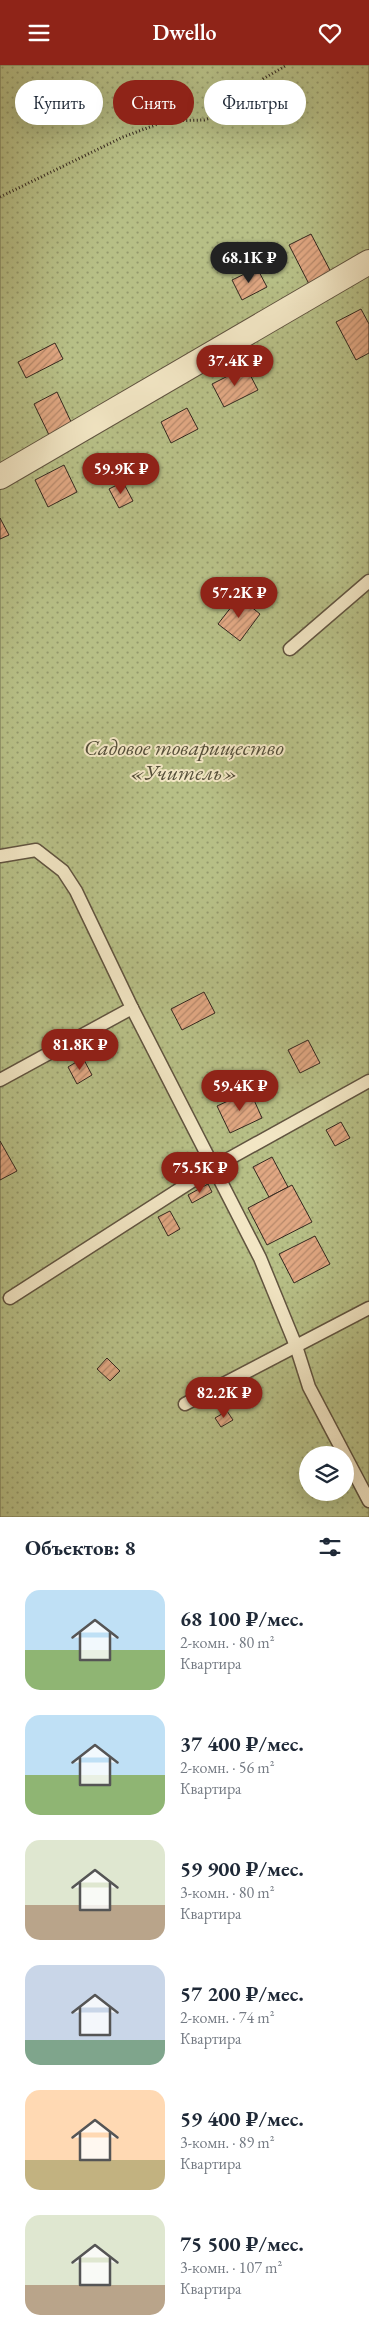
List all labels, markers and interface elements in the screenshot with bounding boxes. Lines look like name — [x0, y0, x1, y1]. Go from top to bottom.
text: Dwello — [152, 18, 217, 47]
icon: menu — [25, 19, 53, 47]
icon: heart — [316, 19, 344, 47]
chip: Купить — [15, 80, 103, 125]
chip: Снять — [113, 80, 194, 125]
chip: Фильтры — [204, 80, 306, 125]
pin: 68.1K ₽ — [203, 241, 295, 284]
text: 68.1K ₽ — [221, 247, 277, 268]
pin: 37.4K ₽ — [189, 345, 281, 387]
text: 37.4K ₽ — [207, 350, 263, 371]
pin: 59.9K ₽ — [75, 453, 167, 495]
text: 59.9K ₽ — [93, 458, 149, 479]
pin: 57.2K ₽ — [193, 577, 285, 619]
text: 57.2K ₽ — [211, 582, 267, 603]
park label: Садовое товарищество «Учитель» — [84, 733, 284, 787]
pin: 81.8K ₽ — [34, 1029, 126, 1071]
text: 81.8K ₽ — [52, 1034, 108, 1055]
pin: 59.4K ₽ — [194, 1069, 286, 1112]
text: 59.4K ₽ — [212, 1075, 268, 1096]
pin: 75.5K ₽ — [154, 1151, 246, 1194]
text: 75.5K ₽ — [172, 1157, 228, 1178]
pin: 82.2K ₽ — [178, 1377, 270, 1419]
text: 82.2K ₽ — [196, 1382, 252, 1403]
map controls — [299, 1446, 354, 1501]
button: layers — [299, 1446, 354, 1501]
icon: filters — [316, 1533, 344, 1561]
text: Объектов: 8 — [25, 1534, 136, 1561]
text: 68 100 ₽/мес. — [180, 1605, 304, 1632]
icon: home — [65, 1610, 125, 1670]
text: 2-комн. · 80 m² — [180, 1632, 275, 1653]
text: Квартира — [180, 1653, 241, 1674]
text: 37 400 ₽/мес. — [180, 1730, 304, 1757]
icon: home — [65, 1735, 125, 1795]
text: 2-комн. · 56 m² — [180, 1757, 275, 1778]
text: Квартира — [180, 1778, 241, 1799]
text: 59 900 ₽/мес. — [180, 1855, 304, 1882]
icon: home — [65, 1860, 125, 1920]
text: 3-комн. · 80 m² — [180, 1882, 275, 1903]
text: Квартира — [180, 1903, 241, 1924]
text: 57 200 ₽/мес. — [180, 1980, 304, 2007]
icon: home — [65, 1985, 125, 2045]
text: 2-комн. · 74 m² — [180, 2007, 275, 2028]
text: Квартира — [180, 2028, 241, 2049]
text: 59 400 ₽/мес. — [180, 2105, 304, 2132]
icon: home — [65, 2110, 125, 2170]
text: 3-комн. · 89 m² — [180, 2132, 275, 2153]
text: Квартира — [180, 2153, 241, 2174]
text: 75 500 ₽/мес. — [180, 2230, 304, 2257]
icon: home — [65, 2235, 125, 2295]
text: 3-комн. · 107 m² — [180, 2257, 282, 2278]
text: Квартира — [180, 2278, 241, 2299]

